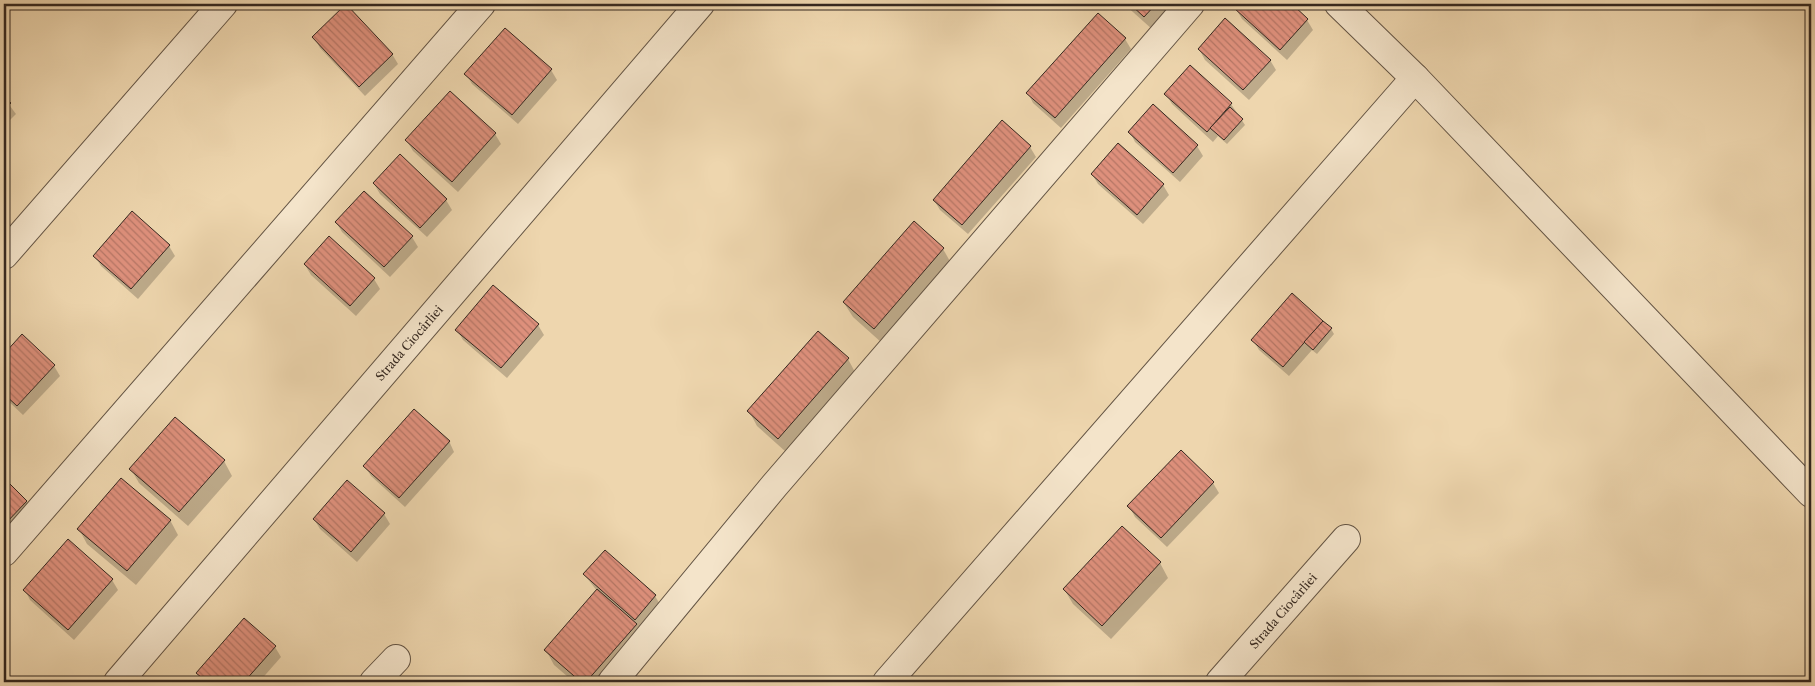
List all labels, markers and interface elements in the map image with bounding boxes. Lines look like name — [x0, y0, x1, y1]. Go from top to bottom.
street label: Strada Ciocârliei — [372, 302, 446, 384]
street label: Strada Ciocârliei — [1246, 570, 1320, 652]

